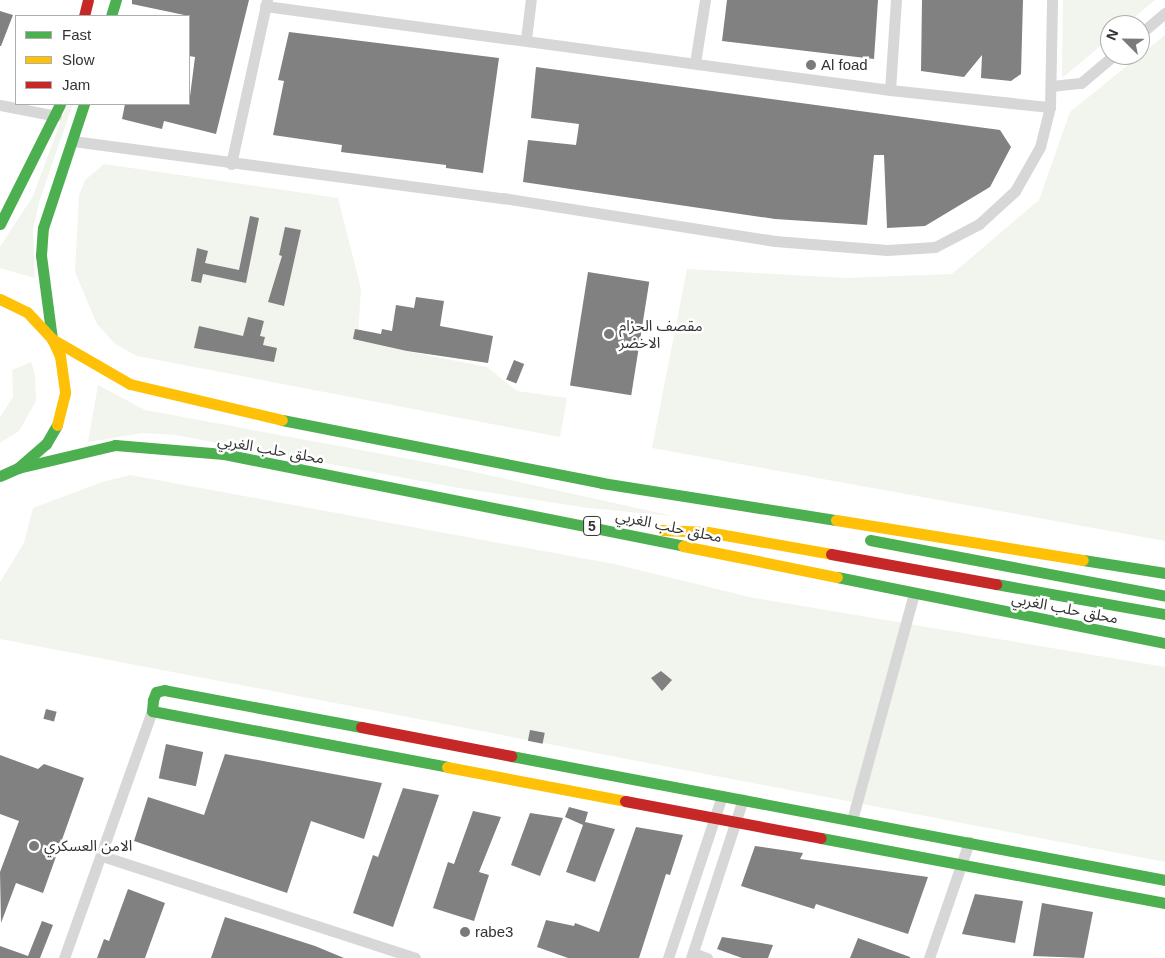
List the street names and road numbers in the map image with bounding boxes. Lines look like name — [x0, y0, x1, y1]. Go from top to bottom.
street label: محلق حلب الغربي — [216, 431, 326, 467]
street label: محلق حلب الغربي — [614, 506, 724, 546]
road number: 5 — [582, 514, 602, 538]
street label: محلق حلب الغربي — [1010, 589, 1120, 627]

